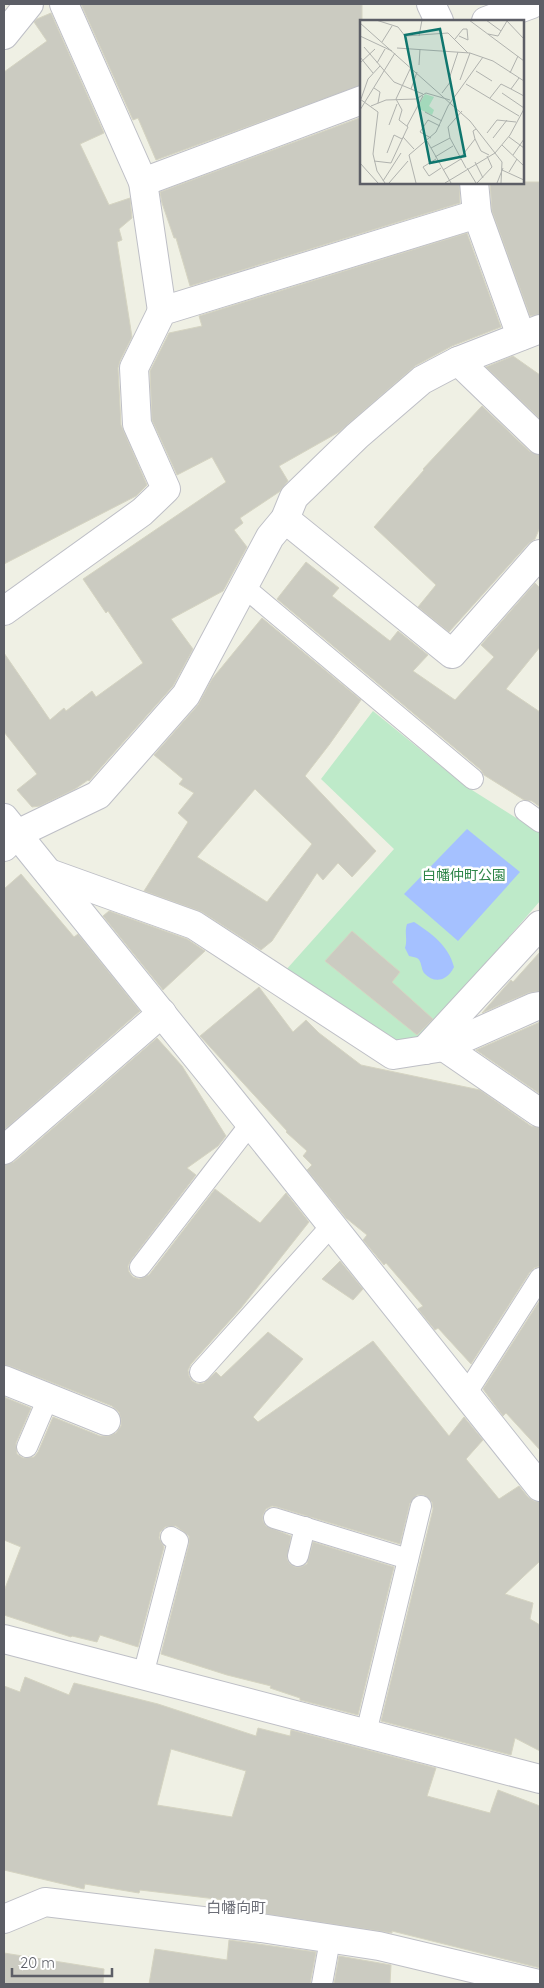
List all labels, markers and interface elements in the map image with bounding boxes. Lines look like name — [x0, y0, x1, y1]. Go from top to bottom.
inset map — [360, 20, 524, 184]
park label: 白幡仲町公園 — [422, 866, 506, 884]
district label: 白幡向町 — [206, 1898, 266, 1917]
scale bar — [12, 1946, 112, 1978]
text: 20 m — [20, 1953, 55, 1972]

